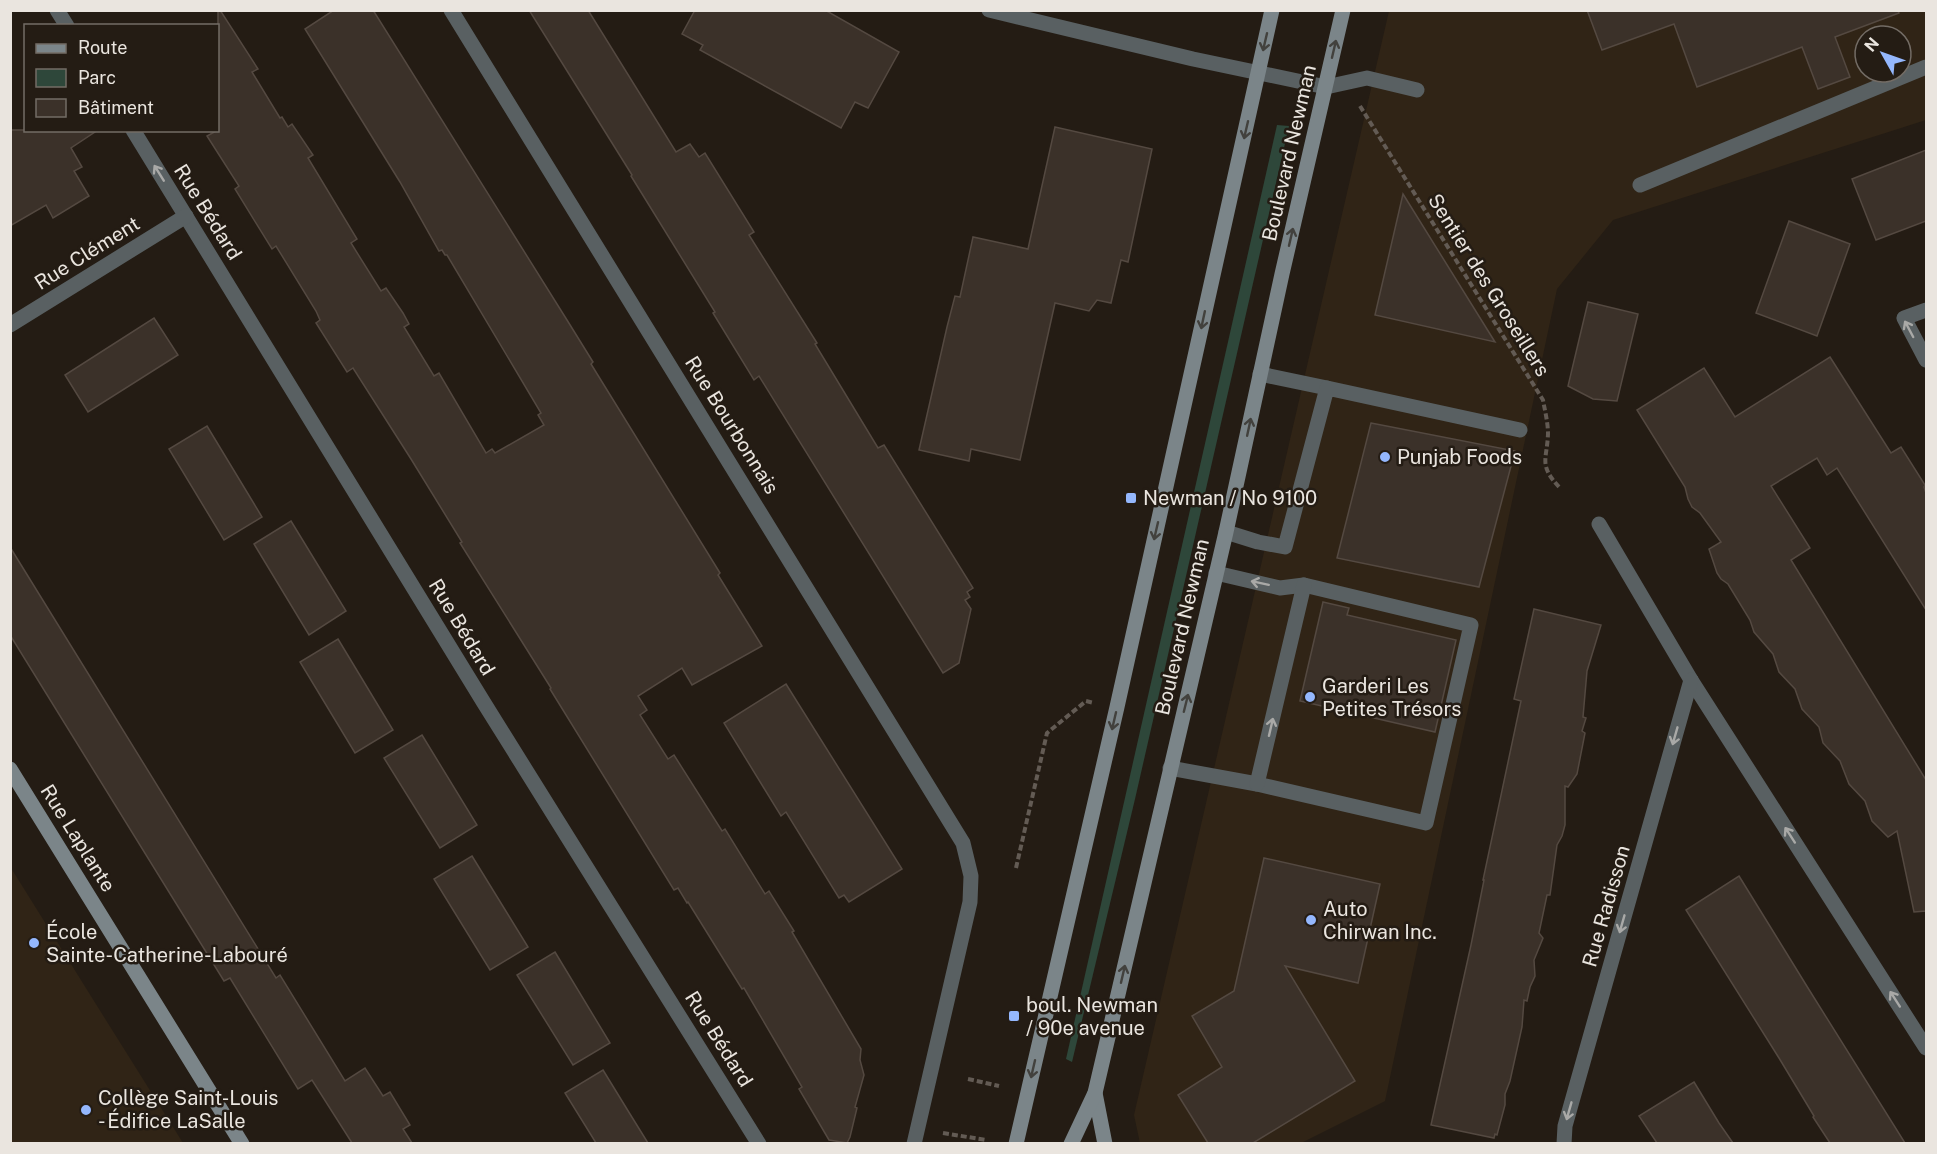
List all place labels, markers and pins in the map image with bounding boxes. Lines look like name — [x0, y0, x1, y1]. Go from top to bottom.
place label: Punjab Foods — [1397, 445, 1522, 469]
marker: Punjab Foods — [1378, 450, 1392, 464]
place label: Newman / No 9100 — [1143, 486, 1317, 510]
marker: Newman / No 9100 — [1124, 491, 1138, 505]
place label: Garderi Les Petites Trésors — [1322, 674, 1461, 721]
marker: Garderi Les Petites Trésors — [1303, 690, 1317, 704]
place label: Auto Chirwan Inc. — [1323, 897, 1437, 944]
marker: Auto Chirwan Inc. — [1304, 913, 1318, 927]
place label: École Sainte-Catherine-Labouré — [46, 919, 288, 967]
marker: École Sainte-Catherine-Labouré — [27, 936, 41, 950]
place label: boul. Newman / 90e avenue — [1026, 993, 1158, 1040]
marker: boul. Newman / 90e avenue — [1007, 1009, 1021, 1023]
place label: Collège Saint-Louis - Édifice LaSalle — [98, 1086, 278, 1133]
marker: Collège Saint-Louis - Édifice LaSalle — [79, 1103, 93, 1117]

